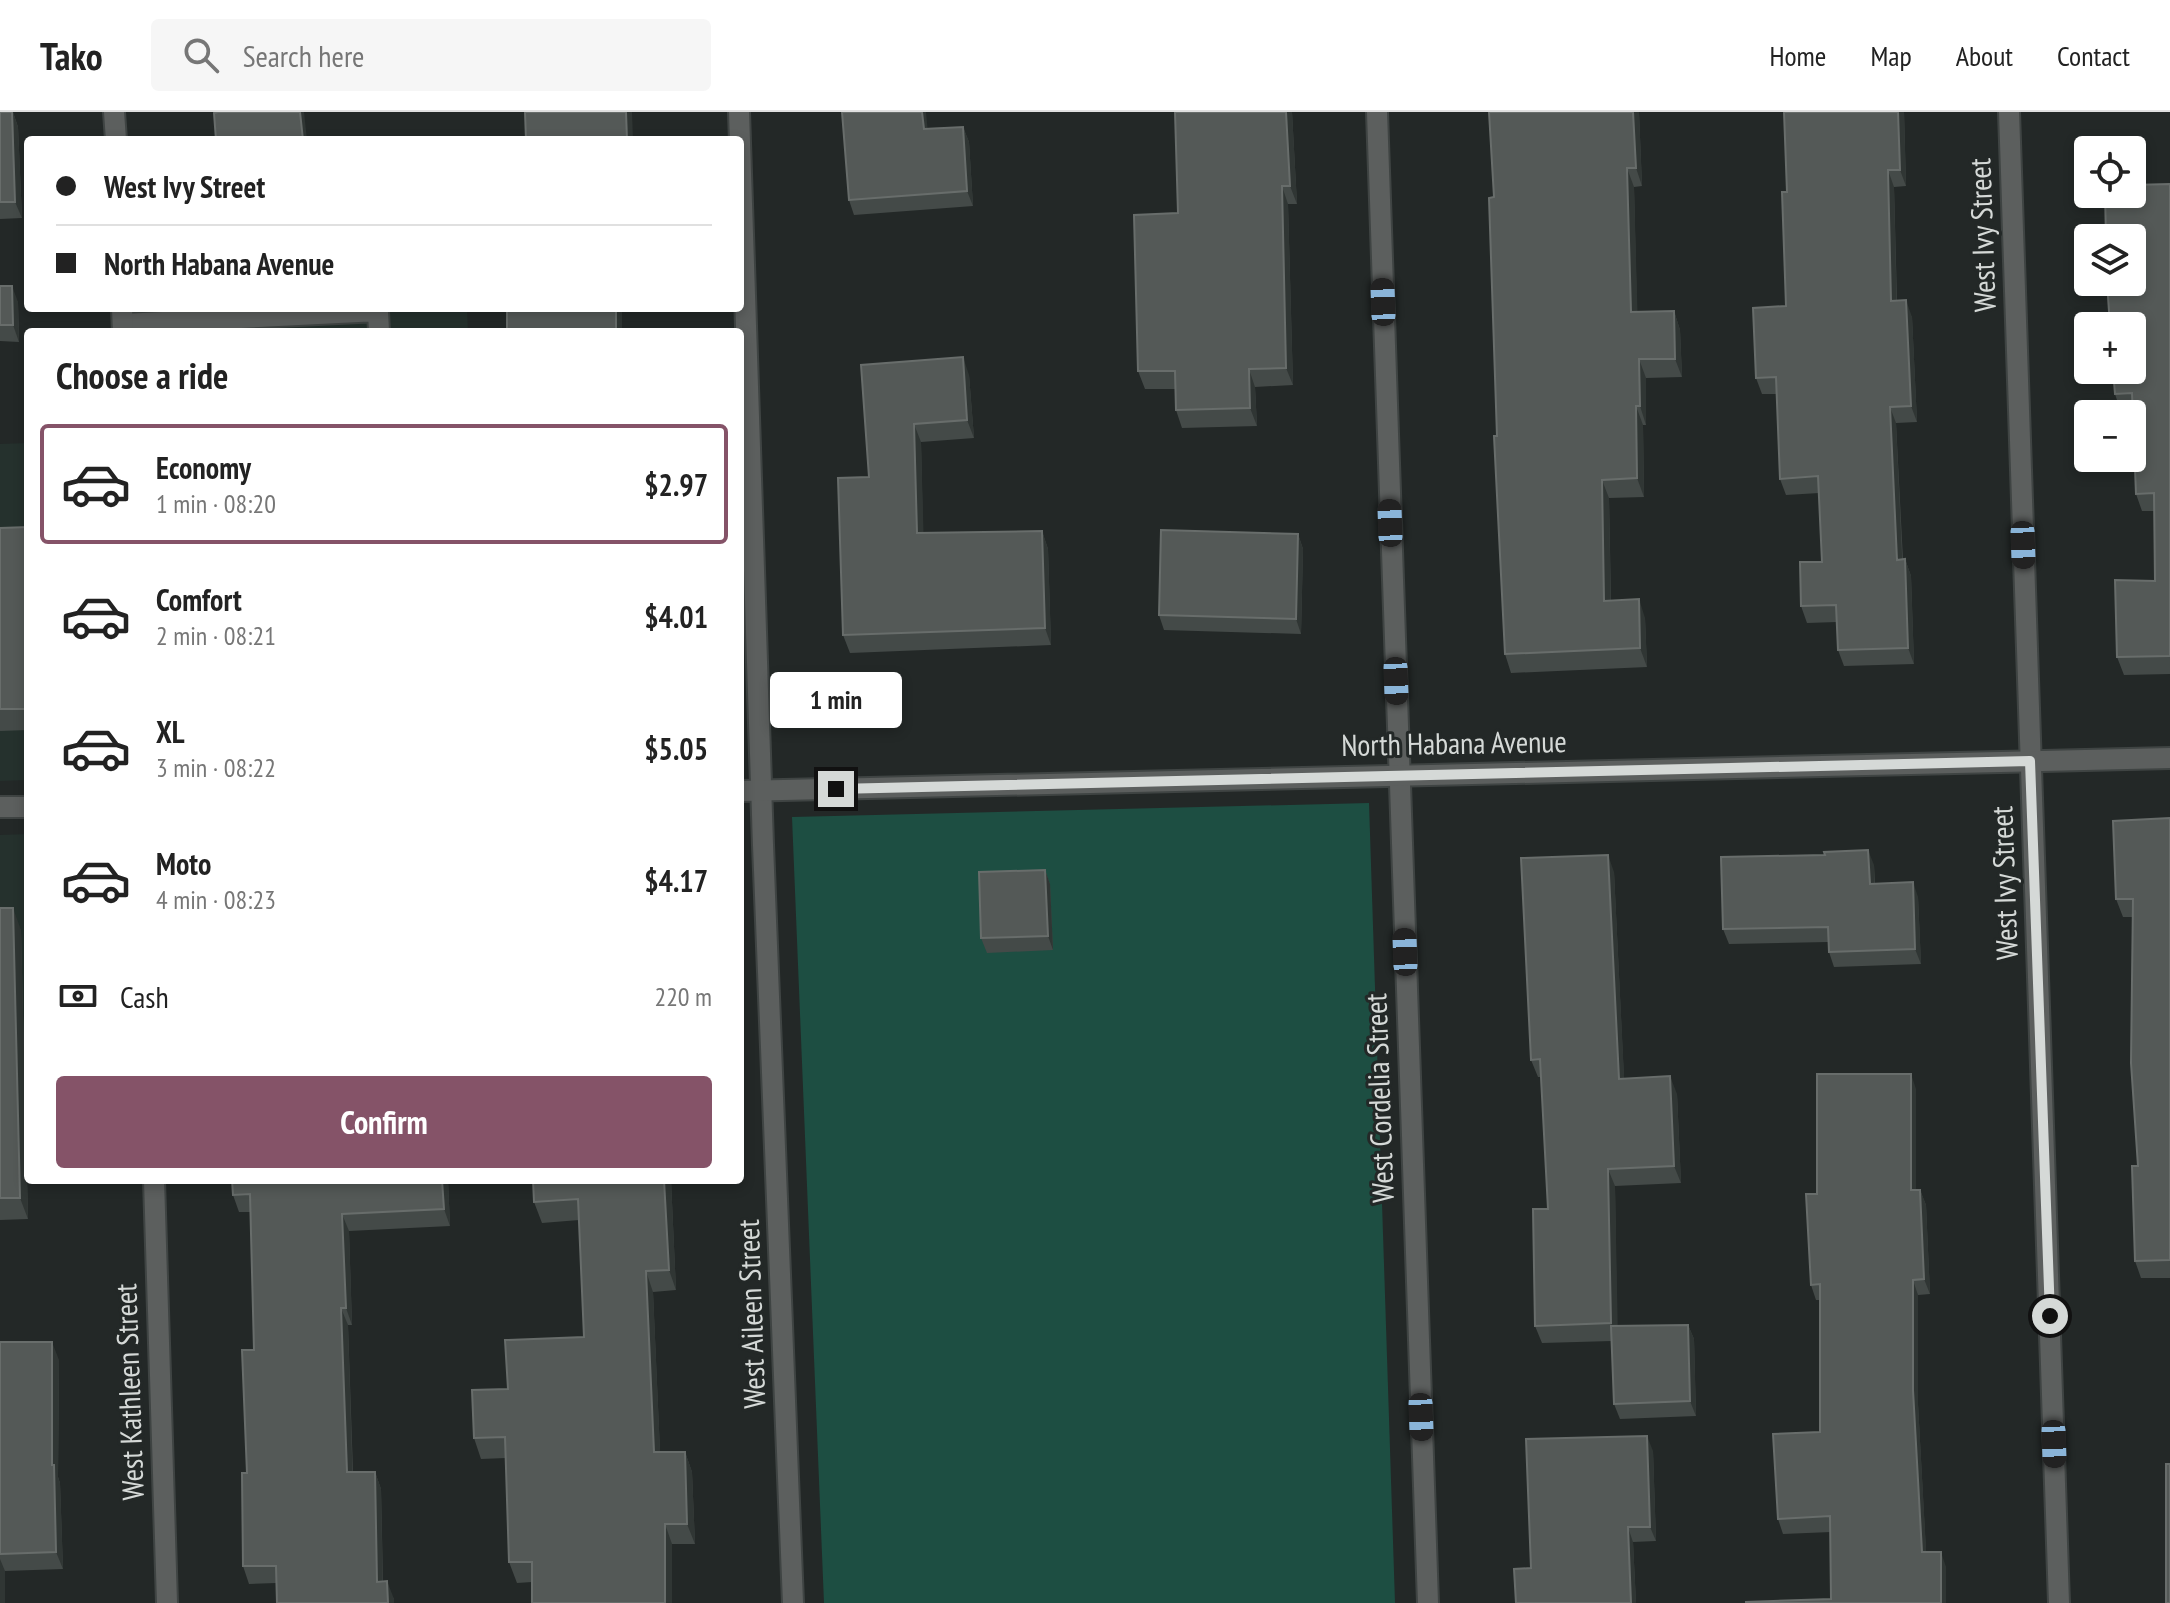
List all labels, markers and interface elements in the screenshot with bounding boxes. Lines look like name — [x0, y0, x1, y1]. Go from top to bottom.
search box — [151, 19, 711, 91]
text: Tako — [40, 31, 103, 80]
icon: search — [179, 33, 223, 77]
text: Search here — [243, 36, 365, 75]
text: Home — [1770, 37, 1826, 74]
text: Map — [1870, 37, 1912, 74]
text: About — [1956, 37, 2013, 74]
text: Contact — [2057, 37, 2130, 74]
map controls — [2074, 136, 2146, 472]
button: locate — [2074, 136, 2146, 208]
street label: West Ivy Street — [1959, 157, 2004, 313]
text: West Ivy Street — [104, 167, 265, 206]
button: layers — [2074, 224, 2146, 296]
text: North Habana Avenue — [104, 244, 334, 283]
car — [1370, 278, 1396, 326]
button: + — [2074, 312, 2146, 384]
text: Choose a ride — [56, 352, 228, 399]
button: − — [2074, 400, 2146, 472]
icon: car — [60, 448, 132, 520]
text: Economy — [156, 448, 251, 487]
text: $2.97 — [644, 465, 708, 504]
text: 1 min · 08:20 — [156, 487, 276, 520]
car — [1377, 499, 1403, 547]
car — [2010, 521, 2036, 569]
icon: car — [60, 580, 132, 652]
text: Comfort — [156, 580, 242, 619]
text: $4.01 — [644, 597, 708, 636]
text: 2 min · 08:21 — [156, 619, 276, 652]
car — [1383, 657, 1409, 705]
callout: 1 min — [770, 673, 902, 729]
text: 1 min — [810, 683, 862, 716]
icon: car — [60, 712, 132, 784]
text: XL — [156, 712, 185, 751]
street label: North Habana Avenue — [1341, 721, 1567, 764]
text: $5.05 — [644, 729, 708, 768]
text: 3 min · 08:22 — [156, 751, 276, 784]
route end — [818, 771, 854, 807]
street label: West Ivy Street — [1981, 805, 2026, 961]
icon: car — [60, 844, 132, 916]
text: Moto — [156, 844, 211, 883]
text: $4.17 — [644, 861, 708, 900]
text: 4 min · 08:23 — [156, 883, 276, 916]
car — [1392, 928, 1418, 976]
icon: cash — [56, 974, 100, 1018]
text: Cash — [120, 977, 169, 1016]
text: 220 m — [654, 980, 712, 1013]
street label: West Cordelia Street — [1355, 992, 1402, 1203]
button: Confirm — [56, 1076, 712, 1168]
street label: West Aileen Street — [728, 1218, 773, 1409]
street label: West Kathleen Street — [105, 1282, 152, 1501]
route start — [2032, 1298, 2068, 1334]
car — [1408, 1393, 1434, 1441]
car — [2041, 1420, 2067, 1468]

